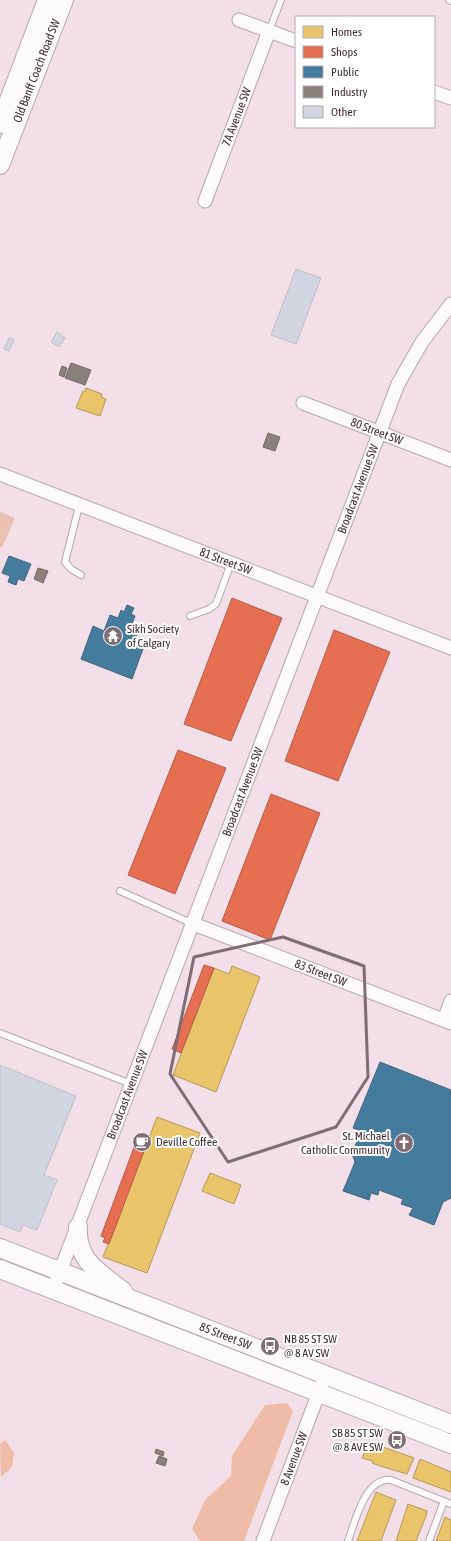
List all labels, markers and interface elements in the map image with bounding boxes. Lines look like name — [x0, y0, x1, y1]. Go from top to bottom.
legend — [295, 16, 435, 128]
street label: Old Banff Coach Road SW — [10, 17, 63, 124]
text: Homes — [331, 25, 362, 39]
text: Shops — [331, 45, 357, 59]
text: Public — [331, 65, 359, 79]
street label: 7A Avenue SW — [219, 85, 254, 148]
text: Industry — [331, 85, 368, 99]
text: Other — [331, 105, 357, 119]
street label: 80 Street SW — [349, 415, 405, 448]
street label: Broadcast Avenue SW — [335, 442, 381, 536]
street label: 81 Street SW — [198, 545, 254, 578]
place label: Sikh Society of Calgary — [127, 622, 179, 650]
temple icon: Sikh Society of Calgary — [102, 625, 124, 647]
street label: Broadcast Avenue SW — [219, 745, 266, 838]
street label: 83 Street SW — [293, 957, 349, 989]
street label: Broadcast Avenue SW — [104, 1048, 151, 1141]
place label: St. Michael Catholic Community — [301, 1129, 391, 1157]
cafe icon: Deville Coffee — [131, 1131, 153, 1153]
church icon: St. Michael Catholic Community — [393, 1132, 415, 1154]
place label: Deville Coffee — [156, 1135, 217, 1149]
street label: 85 Street SW — [197, 1320, 254, 1353]
place label: NB 85 ST SW @ 8 AV SW — [284, 1332, 337, 1360]
bus stop icon: NB 85 ST SW @ 8 AV SW — [259, 1335, 281, 1357]
place label: SB 85 ST SW @ 8 AVE SW — [332, 1426, 383, 1454]
bus stop icon: SB 85 ST SW @ 8 AVE SW — [386, 1429, 408, 1451]
street label: 8 Avenue SW — [278, 1430, 310, 1487]

